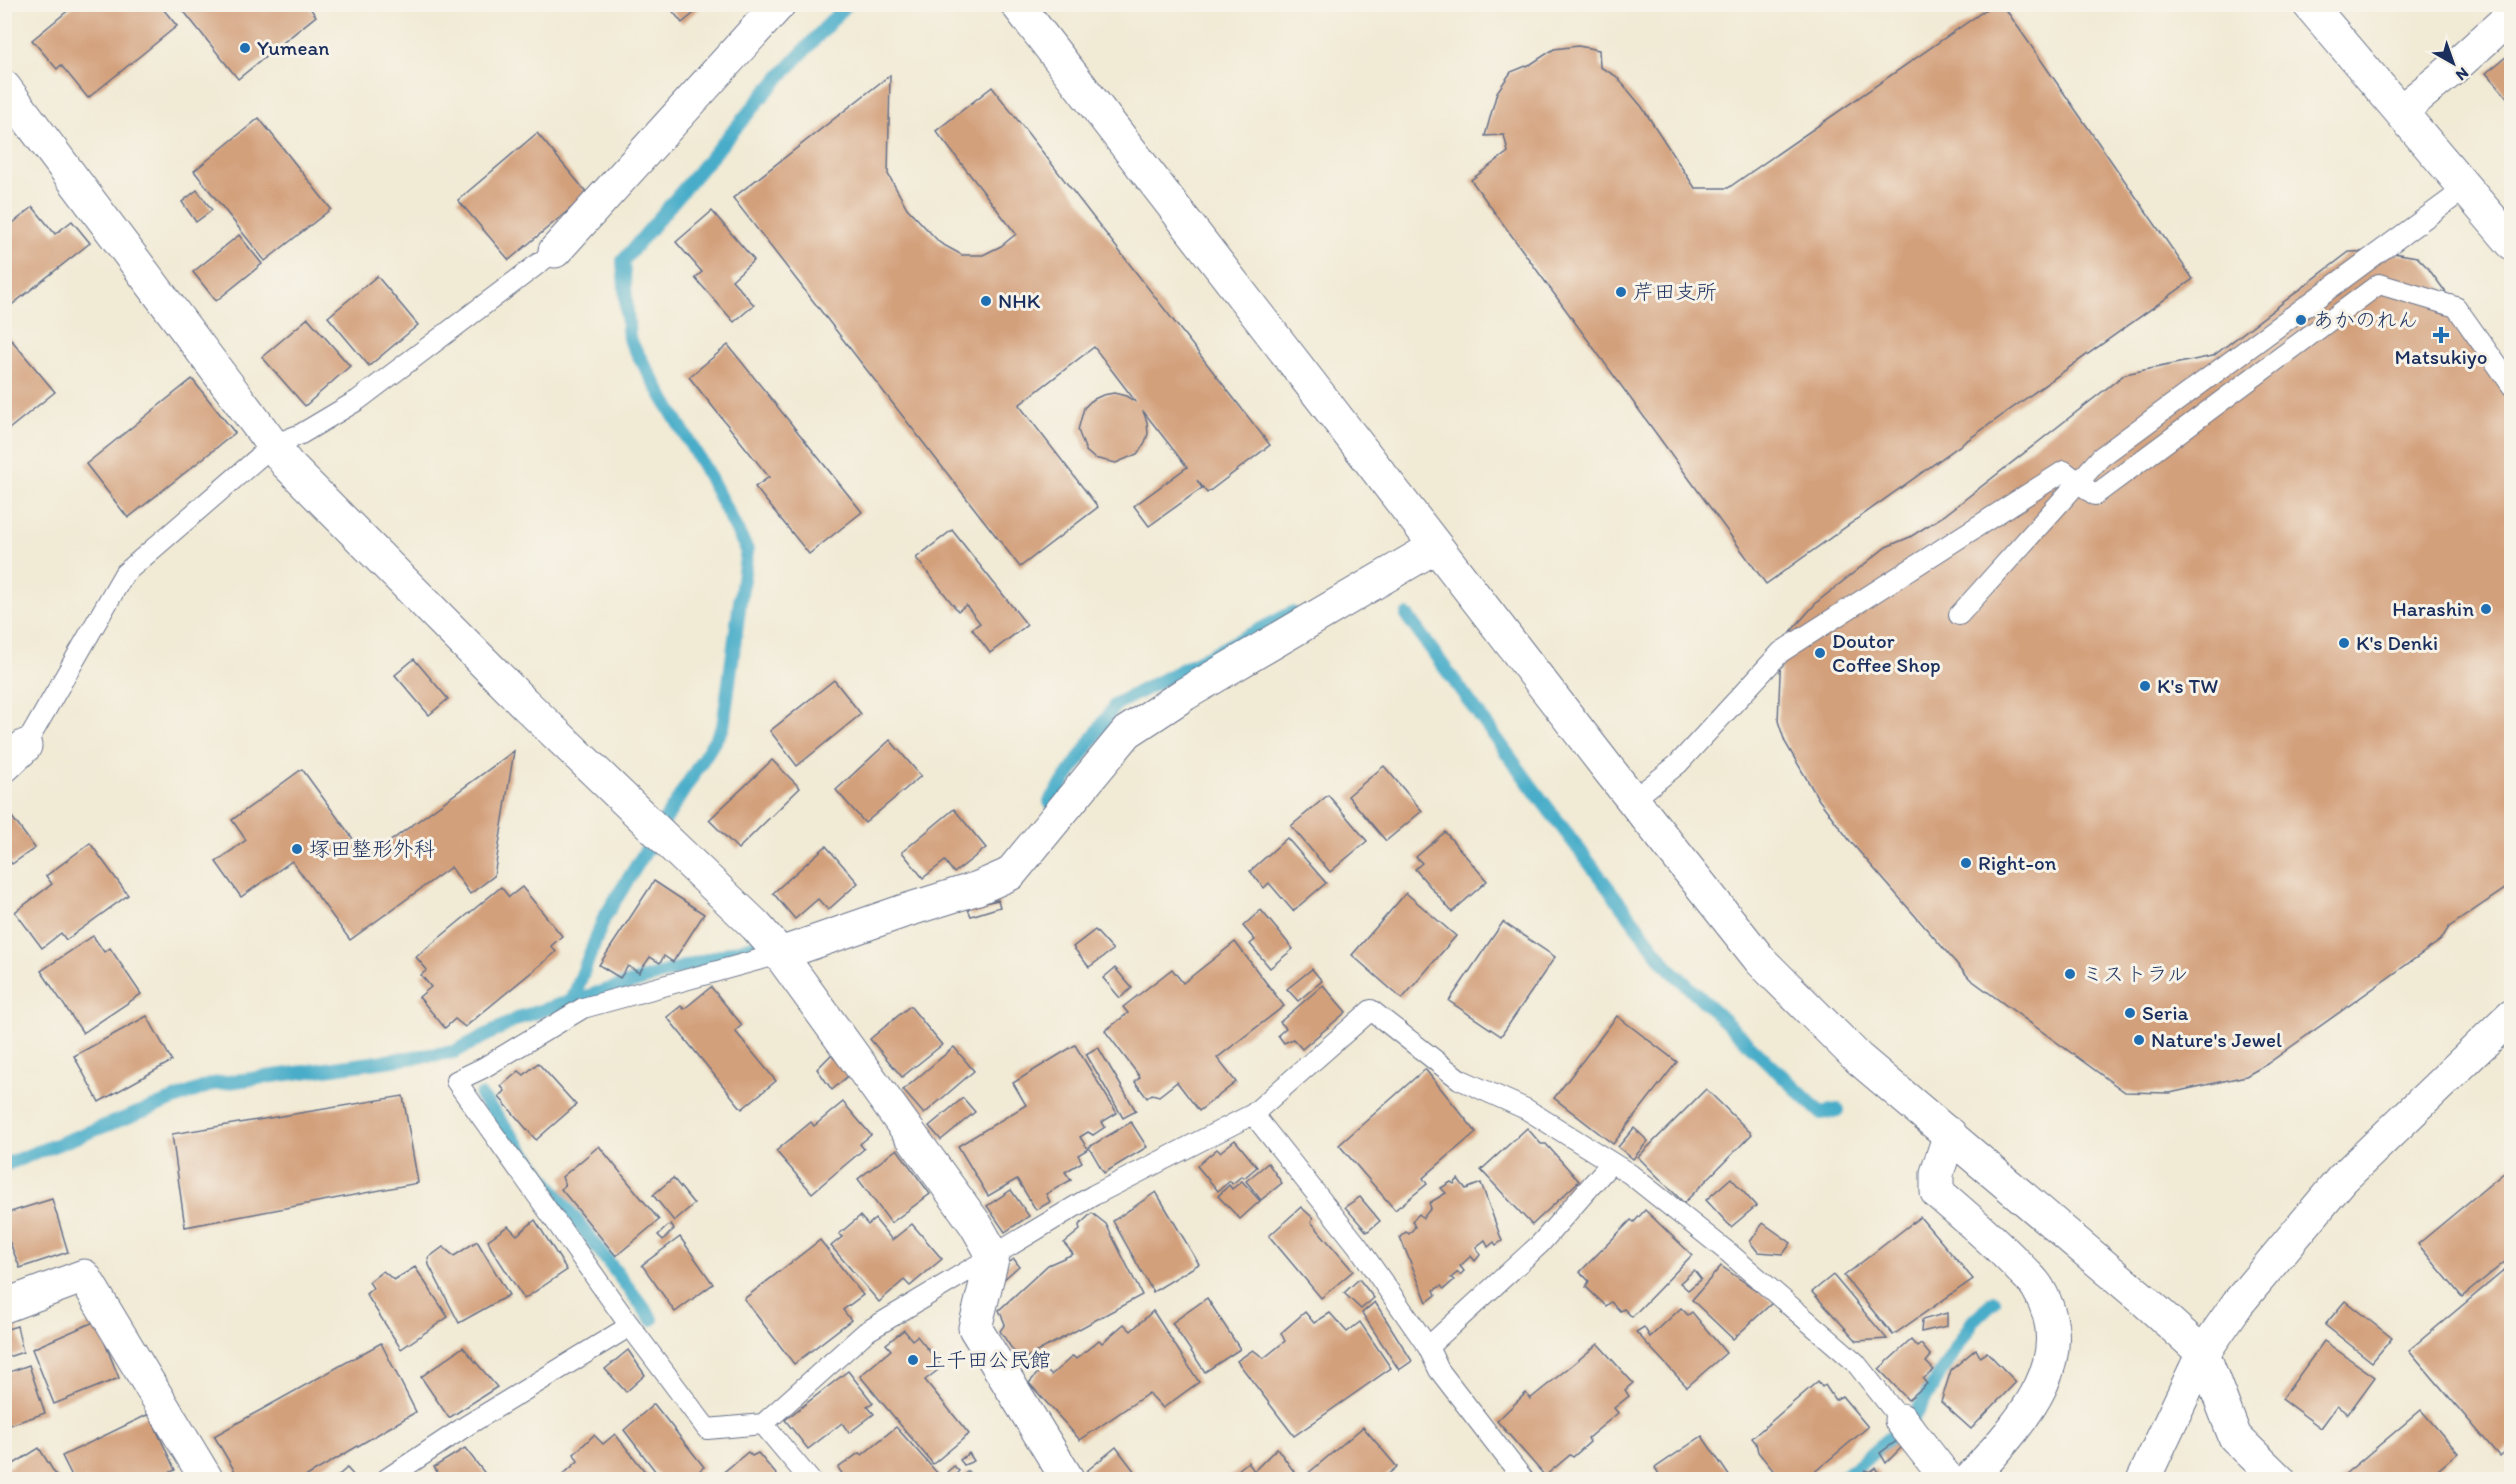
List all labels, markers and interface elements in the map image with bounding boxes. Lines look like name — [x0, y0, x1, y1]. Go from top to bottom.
north arrow — [2423, 33, 2483, 93]
place label: Yumean — [257, 35, 330, 60]
marker: Yumean — [238, 41, 252, 55]
text: N — [2452, 63, 2473, 85]
place label: 芹田支所 — [1633, 279, 1717, 304]
marker: 芹田支所 — [1614, 285, 1628, 299]
place label: NHK — [998, 288, 1041, 313]
marker: NHK — [979, 294, 993, 308]
place label: あかのれん — [2313, 307, 2418, 332]
marker: あかのれん — [2294, 313, 2308, 327]
marker: Matsukiyo — [2434, 328, 2448, 342]
place label: Matsukiyo — [2395, 344, 2487, 369]
place label: Harashin — [2392, 596, 2474, 621]
marker: Harashin — [2479, 602, 2493, 616]
place label: Doutor Coffee Shop — [1832, 628, 1941, 677]
place label: K's Denki — [2356, 630, 2438, 655]
marker: K's Denki — [2337, 636, 2351, 650]
marker: Doutor Coffee Shop — [1813, 646, 1827, 660]
place label: K's TW — [2157, 673, 2218, 698]
marker: K's TW — [2138, 679, 2152, 693]
place label: 塚田整形外科 — [309, 836, 435, 861]
marker: 塚田整形外科 — [290, 842, 304, 856]
place label: Right-on — [1978, 850, 2057, 875]
marker: Right-on — [1959, 856, 1973, 870]
place label: ミストラル — [2082, 961, 2188, 986]
marker: ミストラル — [2063, 967, 2077, 981]
place label: Seria — [2142, 1000, 2189, 1025]
marker: Seria — [2123, 1006, 2137, 1020]
place label: Nature's Jewel — [2151, 1027, 2282, 1052]
marker: Nature's Jewel — [2132, 1033, 2146, 1047]
place label: 上千田公民館 — [925, 1347, 1051, 1372]
marker: 上千田公民館 — [906, 1353, 920, 1367]

